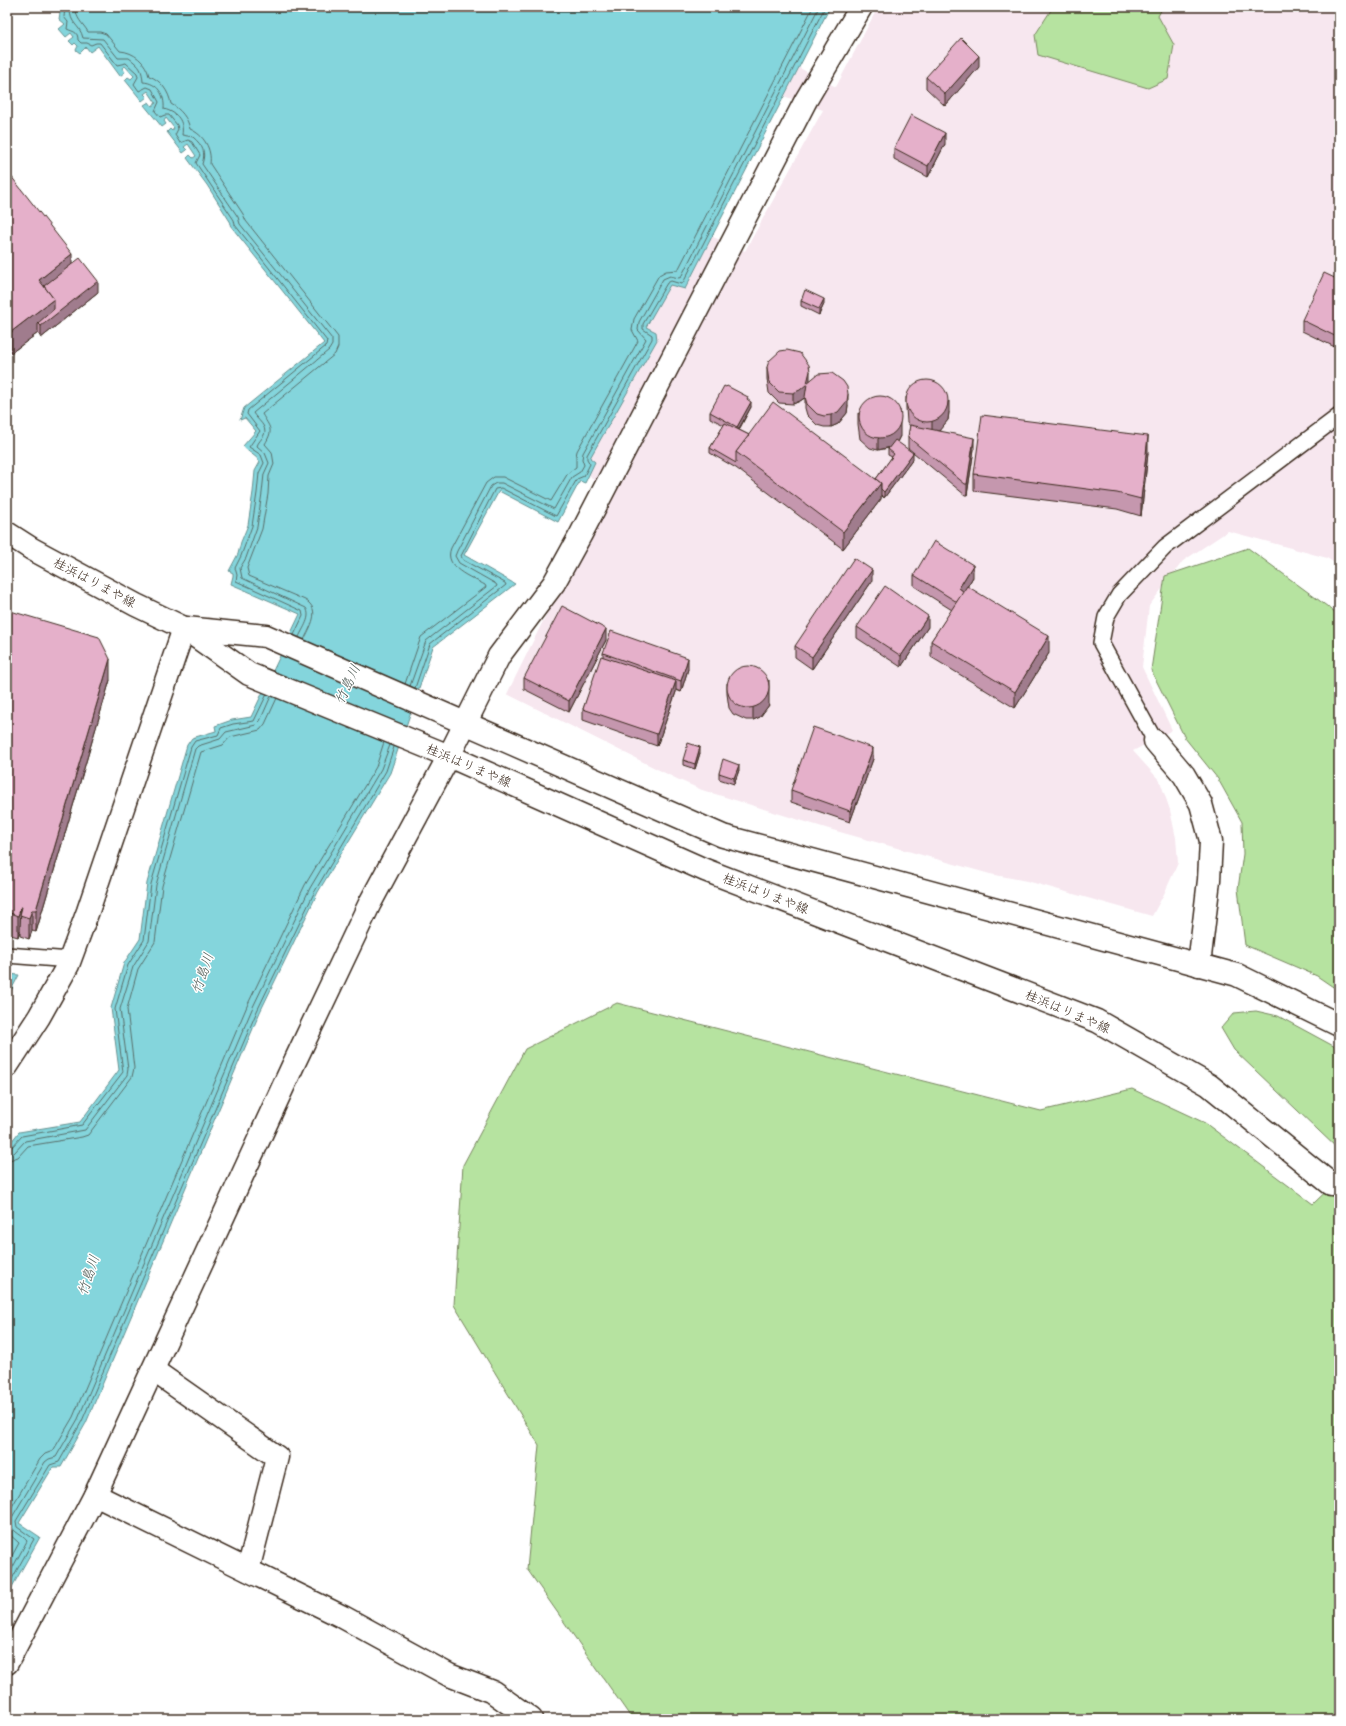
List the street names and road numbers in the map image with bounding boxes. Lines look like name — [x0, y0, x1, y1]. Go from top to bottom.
street label: 桂浜はりまや線 — [51, 554, 140, 612]
street label: 桂浜はりまや線 — [424, 740, 515, 791]
street label: 桂浜はりまや線 — [720, 869, 812, 918]
street label: 桂浜はりまや線 — [1023, 986, 1114, 1037]

